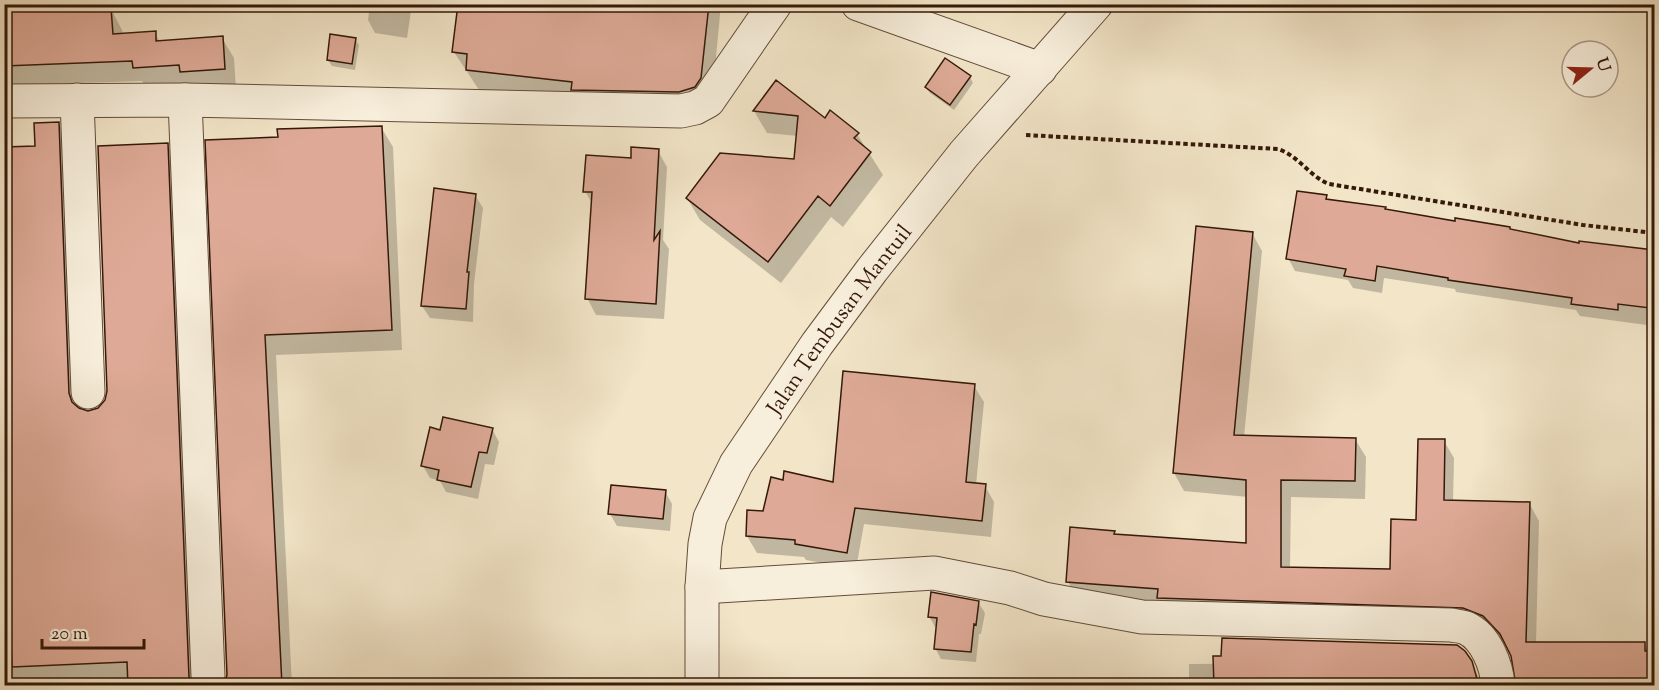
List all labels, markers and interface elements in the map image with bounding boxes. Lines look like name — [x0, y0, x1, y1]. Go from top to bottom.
north arrow — [1560, 39, 1620, 99]
text: U — [1589, 55, 1615, 76]
street label: Jalan Tembusan Mantuil — [760, 219, 921, 423]
scale bar — [42, 612, 144, 650]
text: 20 m — [51, 622, 88, 648]

